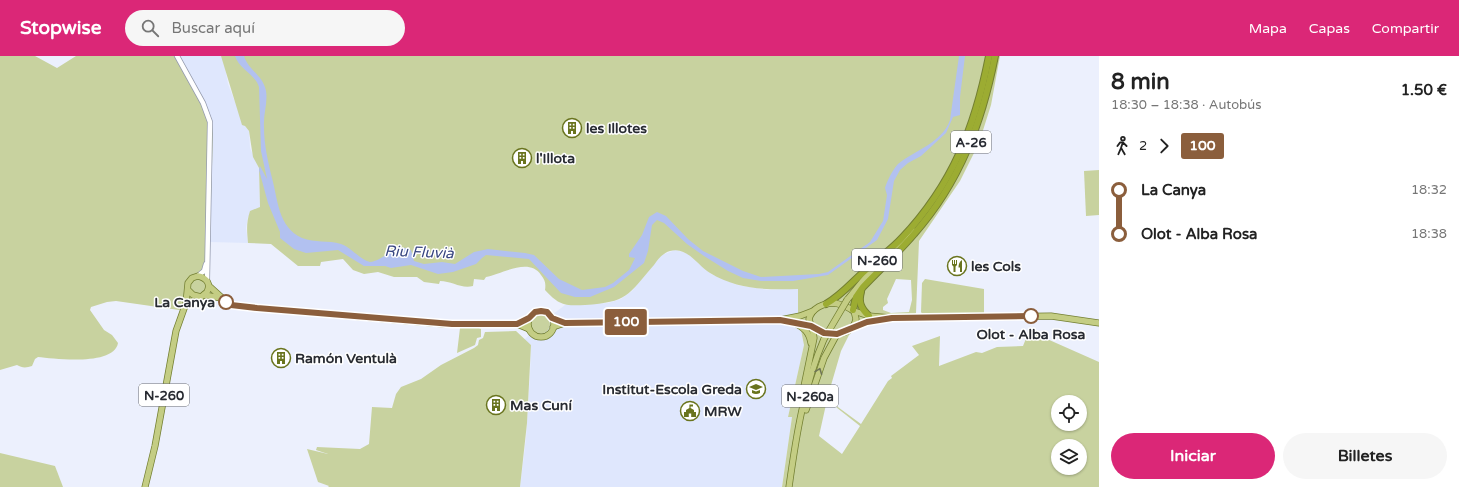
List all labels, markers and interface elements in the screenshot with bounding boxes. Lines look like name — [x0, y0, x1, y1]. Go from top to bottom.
search box — [125, 10, 405, 46]
text: Stopwise — [20, 17, 101, 39]
icon: search — [139, 17, 161, 39]
text: Buscar aquí — [171, 19, 255, 37]
text: Mapa — [1249, 20, 1287, 37]
text: Capas — [1309, 20, 1350, 37]
text: Compartir — [1372, 20, 1439, 37]
text: 8 min — [1111, 69, 1170, 95]
text: 1.50 € — [1401, 81, 1447, 99]
text: 18:30 – 18:38 · Autobús — [1111, 97, 1261, 113]
building icon: les Illotes — [561, 117, 583, 139]
place label: les Illotes — [586, 120, 647, 137]
road number: A-26 — [951, 131, 991, 153]
icon: walk — [1111, 135, 1133, 157]
icon: forward — [1153, 135, 1175, 157]
text: 100 — [1189, 137, 1216, 154]
text: 2 — [1139, 138, 1147, 154]
building icon: l'Illota — [511, 147, 533, 169]
place label: l'Illota — [536, 150, 575, 167]
text: La Canya — [1141, 181, 1206, 199]
text: 18:32 — [1411, 182, 1447, 198]
text: Olot - Alba Rosa — [1141, 225, 1258, 243]
text: 18:38 — [1411, 226, 1447, 242]
water label: Riu Fluvià — [384, 242, 455, 262]
road number: N-260 — [852, 249, 902, 271]
restaurant icon: les Cols — [946, 255, 968, 277]
place label: les Cols — [971, 258, 1021, 275]
place label: La Canya — [154, 294, 215, 311]
marker: La Canya — [218, 294, 234, 310]
marker: Olot - Alba Rosa — [1023, 308, 1039, 324]
line badge: 100 — [603, 309, 649, 335]
text: 100 — [613, 313, 639, 330]
place label: Olot - Alba Rosa — [977, 326, 1086, 343]
building icon: Ramón Ventulà — [270, 347, 292, 369]
place label: Ramón Ventulà — [295, 350, 397, 367]
one-way arrow — [814, 368, 823, 375]
school or university icon: Institut-Escola Greda — [745, 378, 767, 400]
place label: Institut-Escola Greda — [602, 381, 742, 398]
road number: N-260 — [139, 384, 189, 406]
road number: N-260a — [782, 385, 838, 407]
building icon: Mas Cuní — [485, 394, 507, 416]
map controls — [1051, 395, 1087, 475]
button: locate — [1051, 395, 1087, 431]
place label: Mas Cuní — [510, 397, 572, 414]
public building icon: MRW — [679, 400, 701, 422]
place label: MRW — [704, 403, 742, 420]
button: Iniciar — [1111, 433, 1275, 479]
button: Billetes — [1283, 433, 1447, 479]
button: layers — [1051, 439, 1087, 475]

